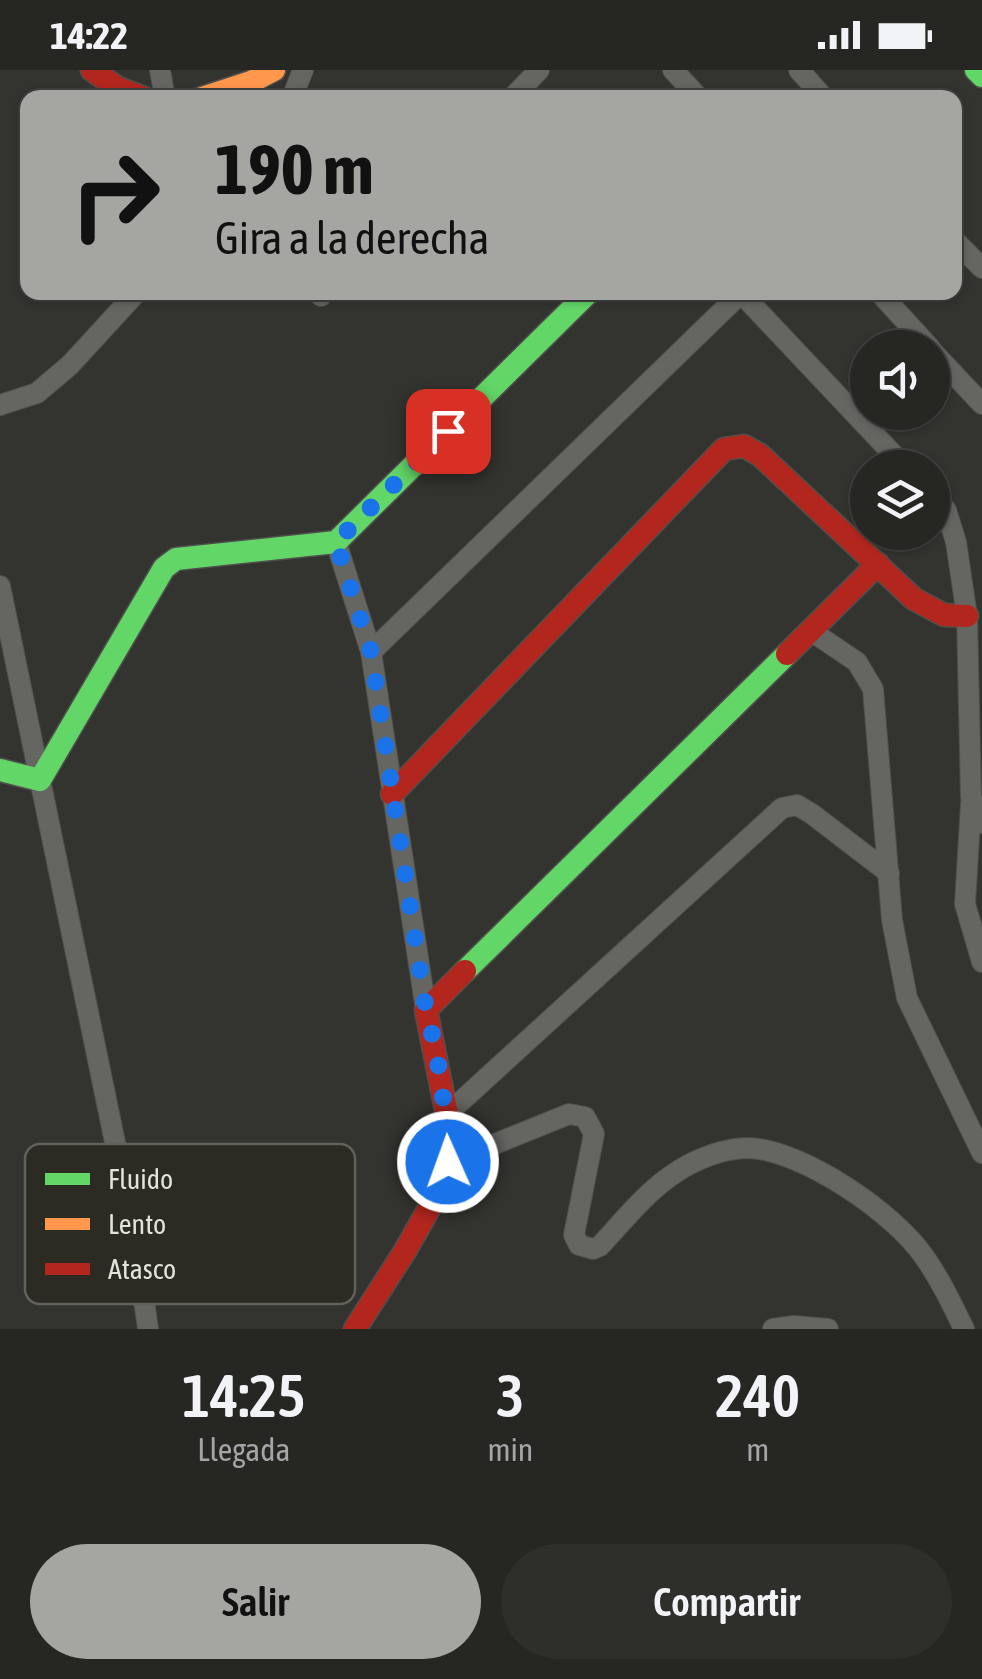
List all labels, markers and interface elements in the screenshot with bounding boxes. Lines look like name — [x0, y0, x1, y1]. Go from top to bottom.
text: 14:22 — [50, 14, 128, 57]
text: 190 m — [215, 129, 374, 209]
icon: right — [50, 130, 180, 260]
text: Gira a la derecha — [215, 212, 489, 264]
map controls — [850, 330, 950, 550]
button: sound — [850, 330, 950, 430]
pin — [406, 389, 491, 474]
icon: arrive — [421, 404, 476, 459]
button: layers — [850, 450, 950, 550]
position arrow — [396, 1110, 500, 1214]
legend — [25, 1144, 355, 1304]
text: Fluido — [108, 1163, 173, 1195]
text: Lento — [108, 1208, 166, 1240]
text: Atasco — [108, 1253, 176, 1285]
text: 14:25 — [182, 1361, 305, 1430]
text: 3 — [496, 1361, 525, 1430]
text: 240 — [715, 1361, 800, 1430]
text: Llegada — [197, 1431, 290, 1468]
text: min — [487, 1431, 533, 1468]
text: m — [746, 1431, 769, 1468]
button: Salir — [30, 1544, 481, 1659]
button: Compartir — [501, 1544, 952, 1659]

